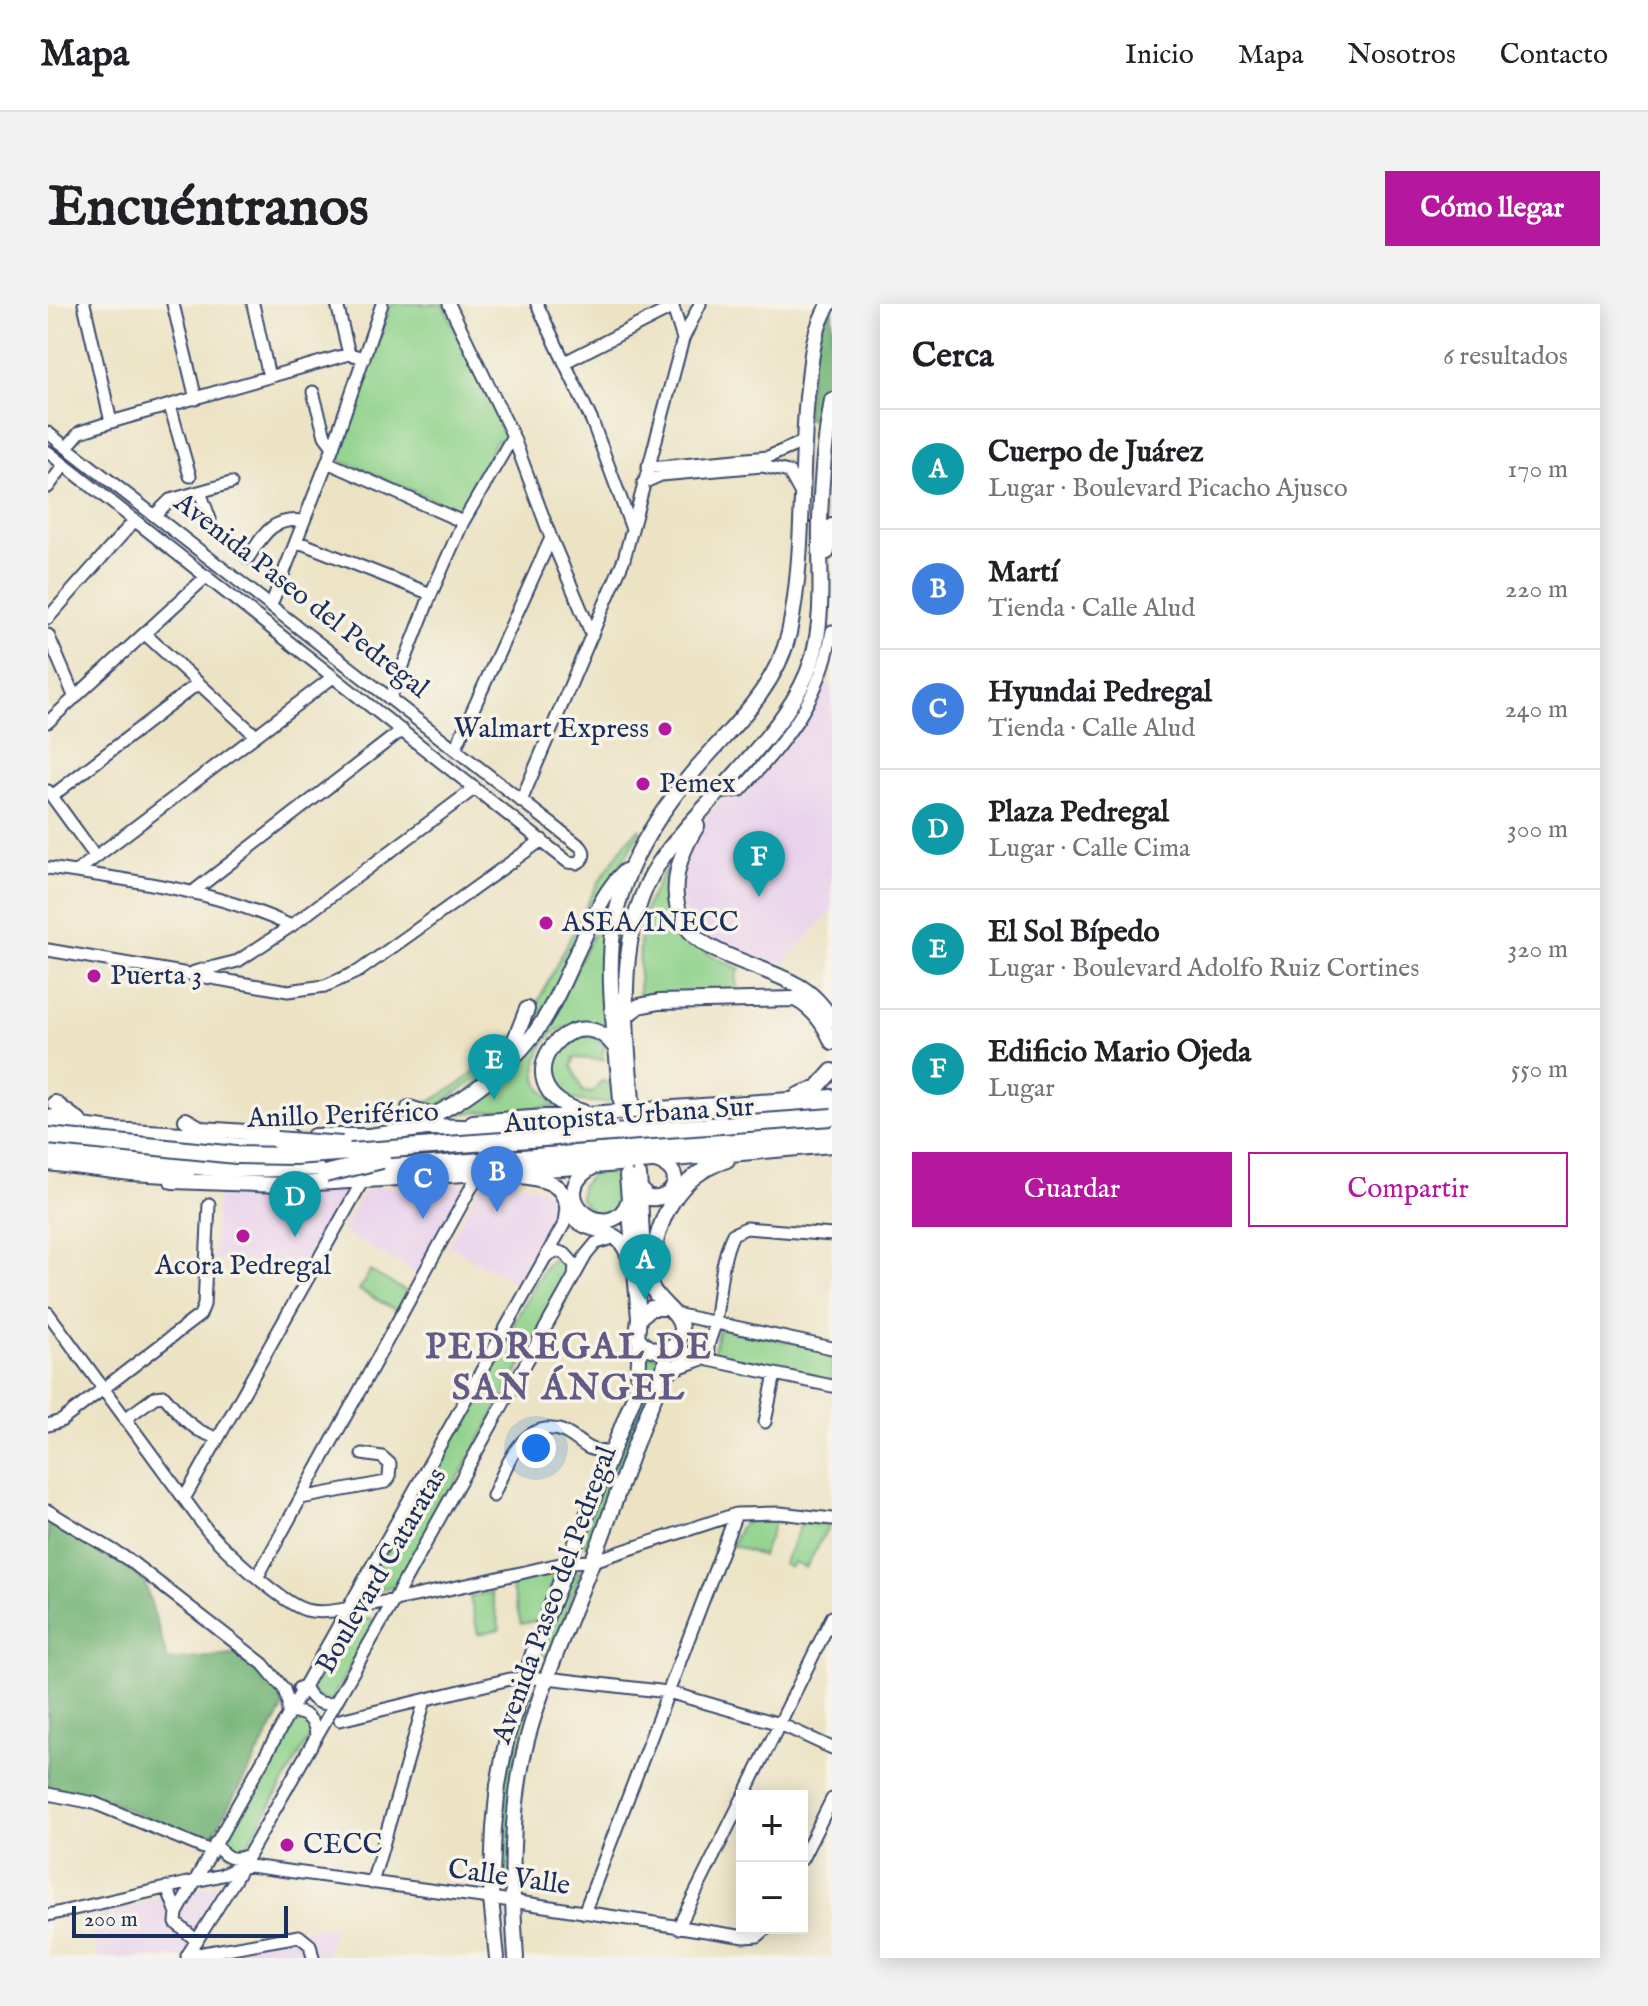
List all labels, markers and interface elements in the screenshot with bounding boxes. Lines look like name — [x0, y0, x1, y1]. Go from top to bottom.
text: Mapa — [40, 31, 129, 79]
text: Inicio — [1125, 38, 1194, 73]
text: Mapa — [1238, 38, 1304, 73]
text: Nosotros — [1348, 38, 1456, 73]
text: Contacto — [1500, 38, 1608, 73]
button: Cómo llegar — [1385, 171, 1600, 246]
text: Encuéntranos — [48, 173, 369, 244]
text: Cerca — [912, 335, 994, 378]
text: 6 resultados — [1443, 340, 1568, 373]
text: Cuerpo de Juárez — [988, 434, 1204, 472]
text: A — [929, 453, 947, 486]
text: 170 m — [1508, 453, 1568, 486]
text: Lugar · Boulevard Picacho Ajusco — [988, 472, 1348, 505]
street label: Avenida Paseo del Pedregal — [166, 485, 436, 707]
text: Martí — [988, 554, 1059, 592]
text: B — [929, 573, 947, 606]
text: 220 m — [1505, 573, 1568, 606]
text: Tienda · Calle Alud — [988, 592, 1195, 625]
text: Hyundai Pedregal — [988, 674, 1212, 712]
text: C — [929, 693, 947, 726]
text: 240 m — [1505, 693, 1568, 726]
place label: Walmart Express — [454, 712, 649, 747]
text: Tienda · Calle Alud — [988, 712, 1195, 745]
marker: Walmart Express — [656, 720, 674, 738]
place label: Pemex — [659, 767, 736, 802]
marker: Pemex — [634, 775, 652, 793]
text: Plaza Pedregal — [988, 794, 1169, 832]
text: D — [928, 813, 948, 846]
text: 300 m — [1507, 813, 1568, 846]
pin: F — [733, 831, 785, 897]
text: Lugar · Calle Cima — [988, 832, 1190, 865]
place label: ASEA/INECC — [561, 906, 739, 941]
marker: ASEA/INECC — [537, 914, 555, 932]
text: El Sol Bípedo — [988, 914, 1160, 952]
text: E — [929, 933, 947, 966]
text: 320 m — [1508, 933, 1568, 966]
text: Lugar · Boulevard Adolfo Ruiz Cortines — [988, 952, 1419, 985]
place label: Puerta 3 — [110, 959, 202, 994]
marker: Puerta 3 — [85, 967, 103, 985]
pin: E — [468, 1034, 520, 1100]
text: Edificio Mario Ojeda — [988, 1034, 1251, 1072]
text: F — [930, 1053, 946, 1086]
text: 550 m — [1511, 1053, 1568, 1086]
text: Lugar — [988, 1072, 1055, 1105]
street label: Autopista Urbana Sur — [502, 1090, 755, 1142]
street label: Anillo Periférico — [246, 1095, 439, 1137]
pin: B — [471, 1146, 523, 1212]
button: Guardar — [912, 1152, 1232, 1227]
button: Compartir — [1248, 1152, 1568, 1227]
pin: C — [397, 1153, 449, 1219]
pin: D — [269, 1171, 321, 1237]
marker: Acora Pedregal — [234, 1227, 252, 1245]
pin: A — [619, 1234, 671, 1300]
place label: Acora Pedregal — [154, 1249, 331, 1284]
district label: PEDREGAL DE SAN ÁNGEL — [425, 1325, 713, 1412]
your location — [516, 1428, 556, 1468]
street label: Avenida Paseo del Pedregal — [484, 1441, 625, 1750]
street label: Boulevard Cataratas — [309, 1462, 455, 1680]
map controls — [736, 1790, 808, 1934]
button: + — [736, 1790, 808, 1862]
place label: CECC — [303, 1828, 382, 1863]
marker: CECC — [278, 1836, 296, 1854]
street label: Calle Valle — [446, 1852, 572, 1904]
button: − — [736, 1862, 808, 1934]
scale bar — [72, 1902, 288, 1938]
text: 200 m — [84, 1906, 138, 1934]

